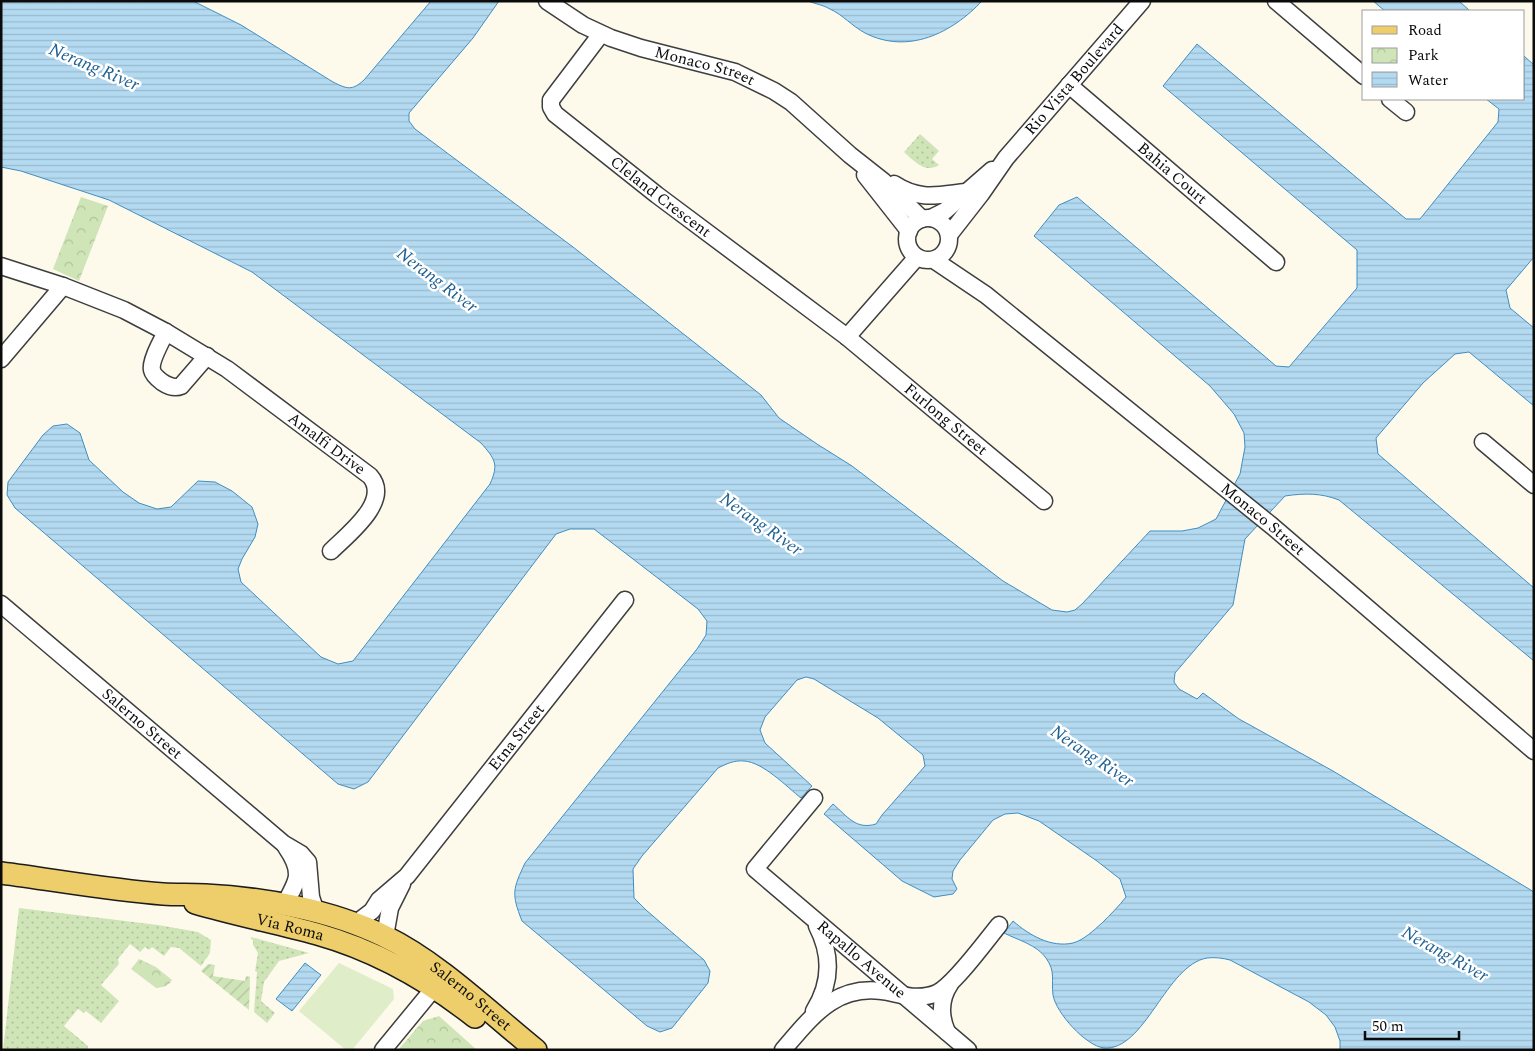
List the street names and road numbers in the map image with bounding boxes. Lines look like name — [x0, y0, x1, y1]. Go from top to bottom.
street label: Rio Vista Boulevard — [1019, 18, 1129, 140]
street label: Monaco Street — [652, 40, 759, 92]
street label: Bahia Court — [1132, 136, 1213, 211]
street label: Cleland Crescent — [605, 150, 716, 244]
street label: Furlong Street — [899, 377, 993, 462]
street label: Amalfi Drive — [283, 406, 371, 481]
street label: Monaco Street — [1215, 477, 1311, 562]
street label: Salerno Street — [96, 682, 188, 765]
street label: Etna Street — [483, 699, 551, 776]
street label: Via Roma — [254, 907, 327, 947]
street label: Rapallo Avenue — [812, 915, 911, 1004]
street label: Salerno Street — [425, 955, 517, 1037]

